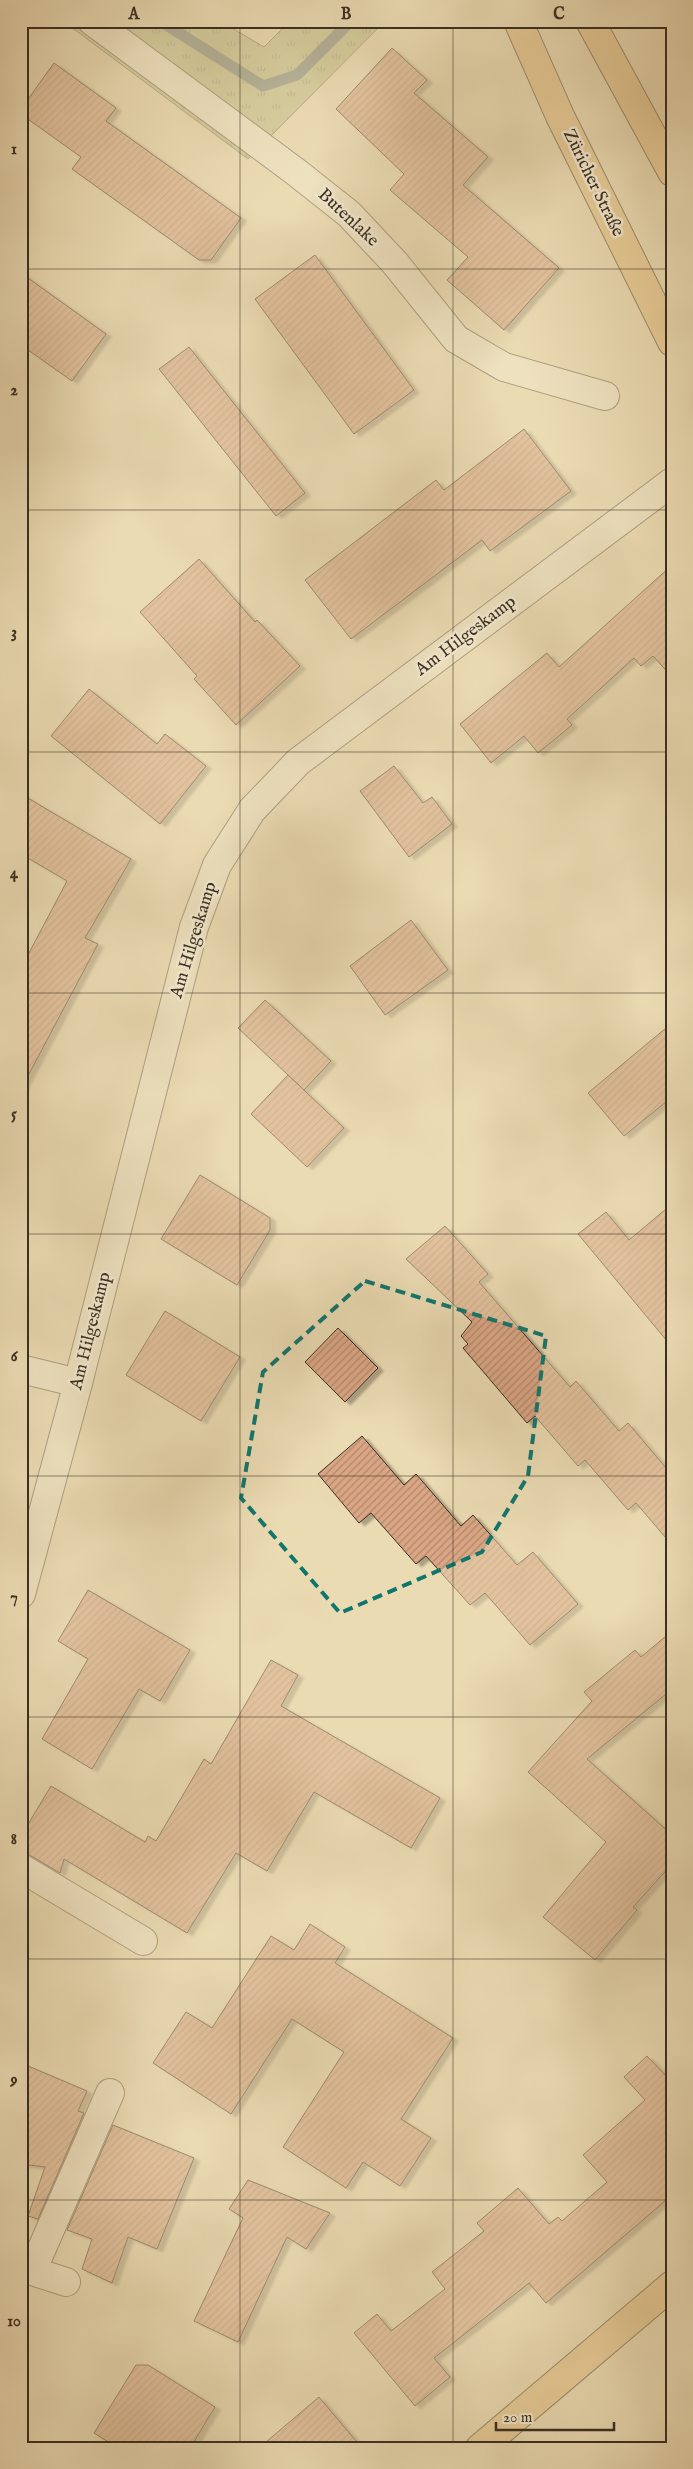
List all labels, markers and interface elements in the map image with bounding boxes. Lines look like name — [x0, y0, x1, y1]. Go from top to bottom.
text: A — [128, 5, 141, 25]
text: B — [341, 5, 352, 25]
text: C — [553, 5, 565, 25]
street label: Züricher Straße — [557, 126, 629, 240]
text: 1 — [11, 140, 17, 160]
street label: Butenlake — [312, 184, 384, 252]
text: 2 — [10, 381, 18, 401]
street label: Am Hilgeskamp — [410, 590, 521, 682]
text: 3 — [11, 623, 17, 643]
text: 4 — [10, 864, 19, 884]
street label: Am Hilgeskamp — [165, 879, 223, 1002]
text: 5 — [11, 1105, 17, 1125]
street label: Am Hilgeskamp — [65, 1269, 117, 1393]
text: 6 — [11, 1347, 19, 1367]
text: 7 — [10, 1588, 18, 1608]
text: 8 — [11, 1830, 17, 1850]
text: 9 — [10, 2071, 18, 2091]
text: 10 — [7, 2312, 21, 2332]
scale bar — [496, 2399, 613, 2431]
text: 20 m — [503, 2408, 533, 2427]

